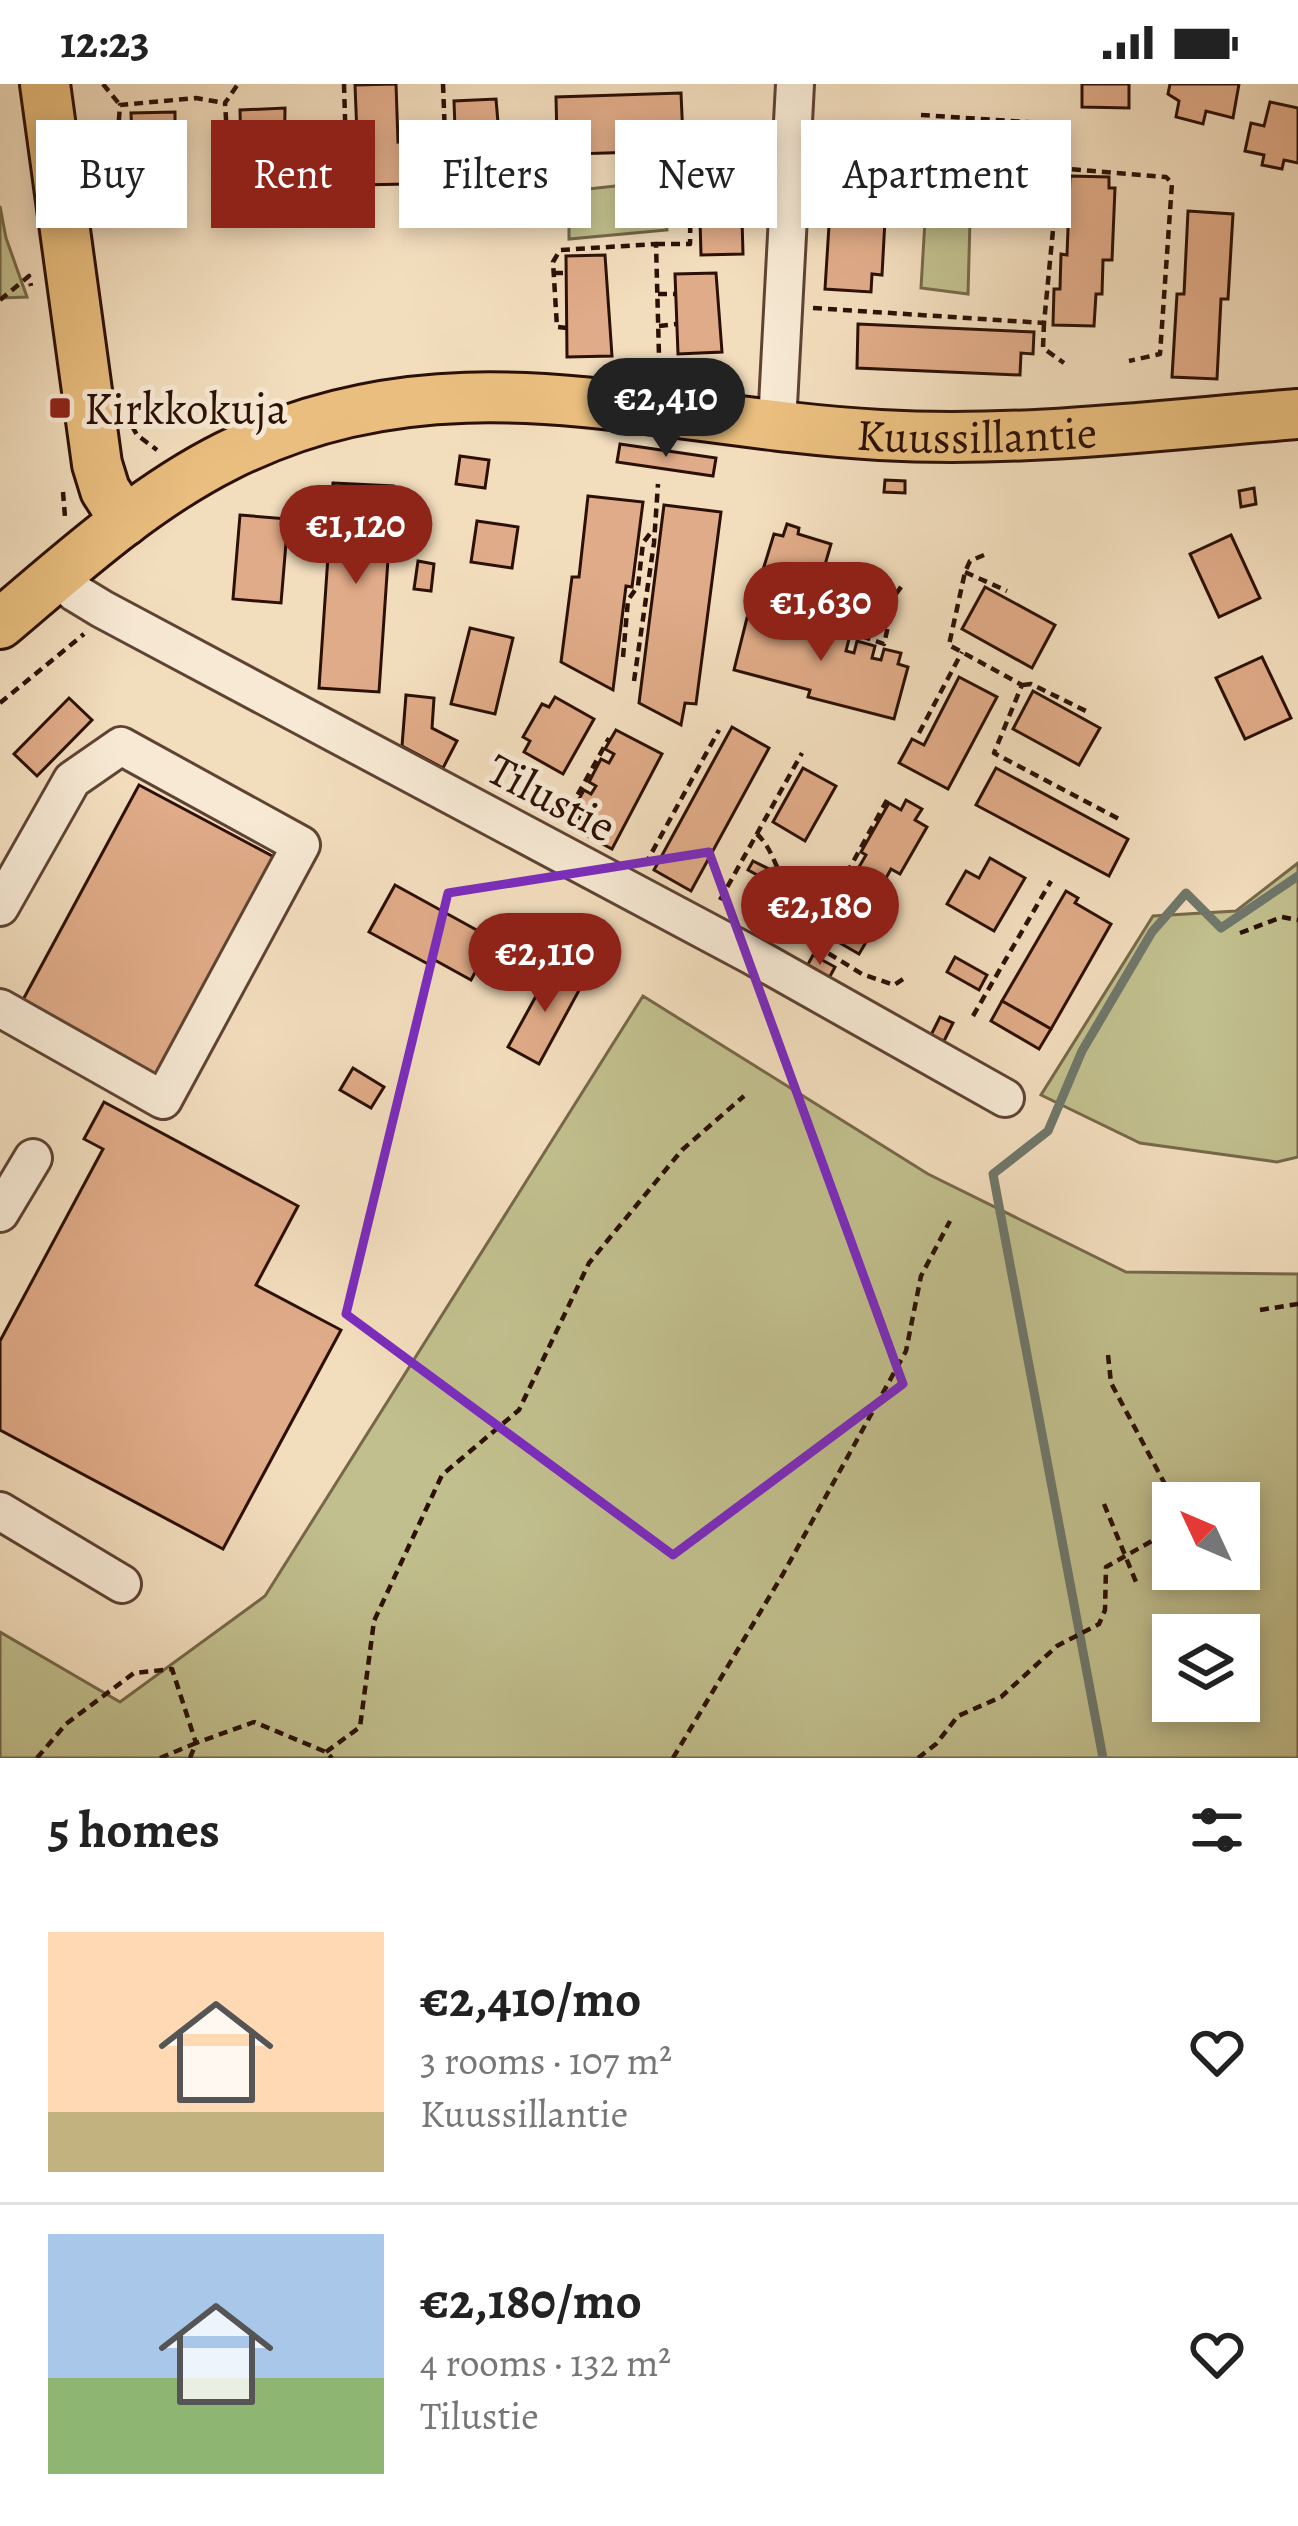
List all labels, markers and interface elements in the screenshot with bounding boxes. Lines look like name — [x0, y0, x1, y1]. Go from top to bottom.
text: 12:23 — [60, 11, 150, 73]
chip: Buy — [36, 120, 187, 228]
chip: Rent — [211, 120, 375, 228]
chip: Filters — [399, 120, 591, 228]
chip: New — [615, 120, 777, 228]
chip: Apartment — [801, 120, 1071, 228]
pin: €2,410 — [568, 358, 764, 460]
text: €2,410 — [614, 370, 718, 423]
place label: Kirkkokuja — [84, 378, 287, 440]
marker: Kirkkokuja — [47, 395, 73, 421]
street label: Kuussillantie — [855, 401, 1099, 469]
pin: €1,120 — [258, 485, 454, 587]
text: €1,120 — [306, 497, 406, 550]
pin: €1,630 — [723, 562, 919, 664]
text: €1,630 — [770, 574, 872, 627]
street label: Tilustie — [476, 738, 627, 857]
pin: €2,180 — [722, 866, 918, 968]
text: €2,180 — [768, 878, 872, 931]
pin: €2,110 — [447, 913, 643, 1015]
text: €2,110 — [495, 925, 595, 978]
north arrow — [1152, 1482, 1260, 1590]
map controls — [1152, 1482, 1260, 1722]
button: layers — [1152, 1614, 1260, 1722]
text: 5 homes — [48, 1795, 220, 1865]
icon: filters — [1184, 1797, 1250, 1863]
text: €2,410/mo — [420, 1964, 641, 2034]
icon: home — [144, 1980, 288, 2124]
icon: heart — [1184, 2019, 1250, 2085]
text: 3 rooms · 107 m² — [420, 2034, 672, 2087]
text: Kuussillantie — [420, 2087, 628, 2140]
text: €2,180/mo — [420, 2266, 642, 2336]
icon: home — [144, 2282, 288, 2426]
icon: heart — [1184, 2321, 1250, 2387]
text: 4 rooms · 132 m² — [420, 2336, 671, 2389]
text: Tilustie — [420, 2389, 539, 2442]

